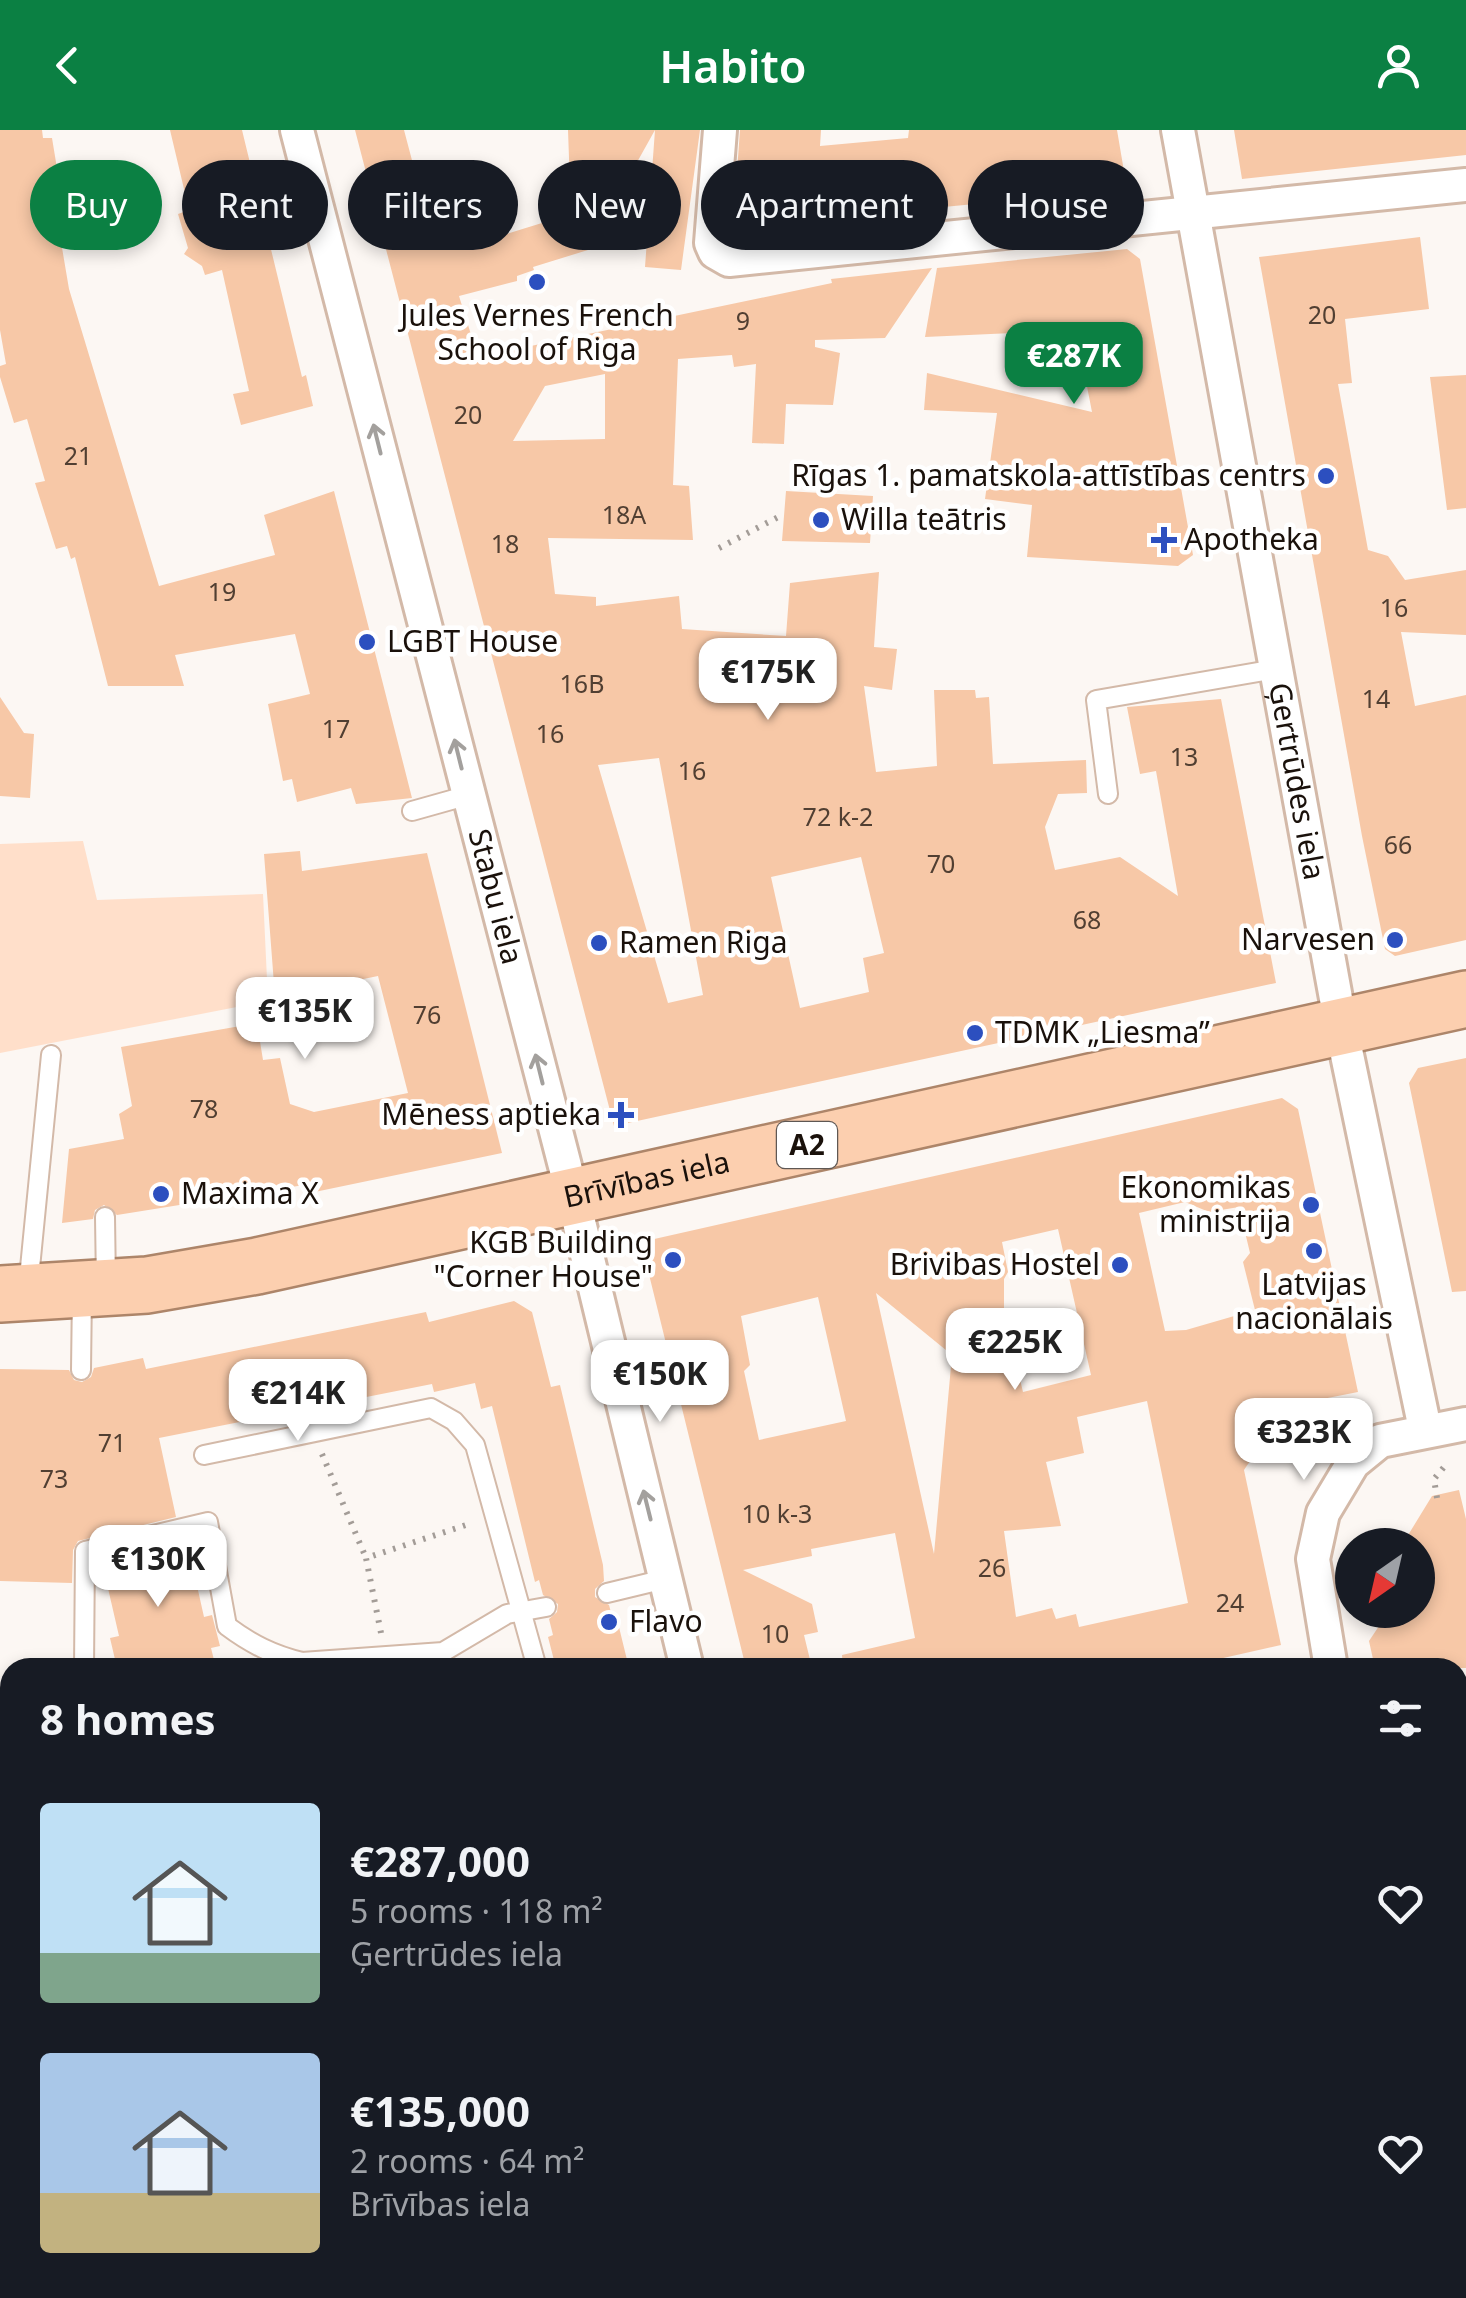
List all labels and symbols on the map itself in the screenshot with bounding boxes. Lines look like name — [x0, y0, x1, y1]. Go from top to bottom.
marker: Jules Vernes French School of Riga — [526, 271, 548, 293]
place label: Jules Vernes French School of Riga — [397, 294, 674, 369]
house number: 20 — [1308, 297, 1336, 331]
house number: 9 — [736, 303, 750, 337]
pin: €287K — [1004, 322, 1144, 407]
house number: 20 — [454, 397, 482, 431]
one-way arrow — [367, 424, 385, 456]
house number: 21 — [64, 438, 92, 472]
place label: Rīgas 1. pamatskola-attīstības centrs — [791, 454, 1306, 495]
marker: Rīgas 1. pamatskola-attīstības centrs — [1315, 465, 1337, 487]
house number: 18A — [602, 497, 646, 531]
place label: Willa teātris — [841, 498, 1007, 539]
marker: Willa teātris — [810, 509, 832, 531]
place label: Apotheka — [1184, 518, 1319, 559]
house number: 18 — [491, 526, 519, 560]
marker: Apotheka — [1153, 529, 1175, 551]
house number: 19 — [208, 574, 236, 608]
house number: 16 — [1380, 590, 1408, 624]
place label: LGBT House — [387, 620, 558, 661]
marker: LGBT House — [356, 631, 378, 653]
pin: €175K — [698, 638, 838, 723]
house number: 16B — [560, 666, 604, 700]
street label: Ģertrūdes iela — [1260, 679, 1336, 883]
house number: 14 — [1362, 681, 1390, 715]
house number: 17 — [322, 711, 350, 745]
house number: 16 — [536, 716, 564, 750]
one-way arrow — [448, 739, 466, 771]
house number: 13 — [1170, 739, 1198, 773]
house number: 16 — [678, 753, 706, 787]
house number: 72 k-2 — [803, 799, 873, 833]
street label: Stabu iela — [460, 824, 534, 968]
house number: 66 — [1384, 827, 1412, 861]
house number: 70 — [927, 846, 955, 880]
house number: 68 — [1073, 902, 1101, 936]
place label: Narvesen — [1241, 918, 1375, 959]
place label: Ramen Riga — [619, 921, 787, 962]
marker: Narvesen — [1384, 929, 1406, 951]
marker: Ramen Riga — [588, 932, 610, 954]
pin: €135K — [235, 977, 375, 1062]
house number: 76 — [413, 997, 441, 1031]
place label: TDMK „Liesma” — [995, 1011, 1210, 1052]
marker: TDMK „Liesma” — [964, 1022, 986, 1044]
one-way arrow — [529, 1054, 548, 1085]
house number: 78 — [190, 1091, 218, 1125]
place label: Mēness aptieka — [381, 1093, 601, 1134]
marker: Mēness aptieka — [610, 1104, 632, 1126]
road number: A2 — [777, 1122, 837, 1168]
street label: Brīvības iela — [559, 1140, 734, 1217]
place label: Ekonomikas ministrija — [1120, 1166, 1291, 1241]
place label: Maxima X — [181, 1172, 319, 1213]
marker: Maxima X — [150, 1183, 172, 1205]
marker: Ekonomikas ministrija — [1300, 1194, 1322, 1216]
place label: KGB Building "Corner House" — [433, 1221, 653, 1296]
marker: Latvijas nacionālais — [1303, 1240, 1325, 1262]
place label: Brivibas Hostel — [890, 1243, 1100, 1284]
marker: KGB Building "Corner House" — [662, 1249, 684, 1271]
marker: Brivibas Hostel — [1109, 1254, 1131, 1276]
place label: Latvijas nacionālais — [1235, 1263, 1393, 1338]
pin: €225K — [945, 1308, 1085, 1393]
pin: €150K — [590, 1340, 730, 1425]
pin: €214K — [228, 1359, 368, 1444]
pin: €323K — [1234, 1398, 1374, 1483]
house number: 71 — [98, 1425, 126, 1459]
house number: 73 — [40, 1461, 68, 1495]
one-way arrow — [637, 1490, 655, 1522]
house number: 10 k-3 — [742, 1496, 812, 1530]
pin: €130K — [88, 1525, 228, 1610]
north arrow — [1335, 1528, 1435, 1628]
house number: 26 — [978, 1550, 1006, 1584]
house number: 24 — [1216, 1585, 1244, 1619]
place label: Flavo — [629, 1600, 703, 1641]
marker: Flavo — [598, 1611, 620, 1633]
house number: 10 — [761, 1616, 789, 1650]

